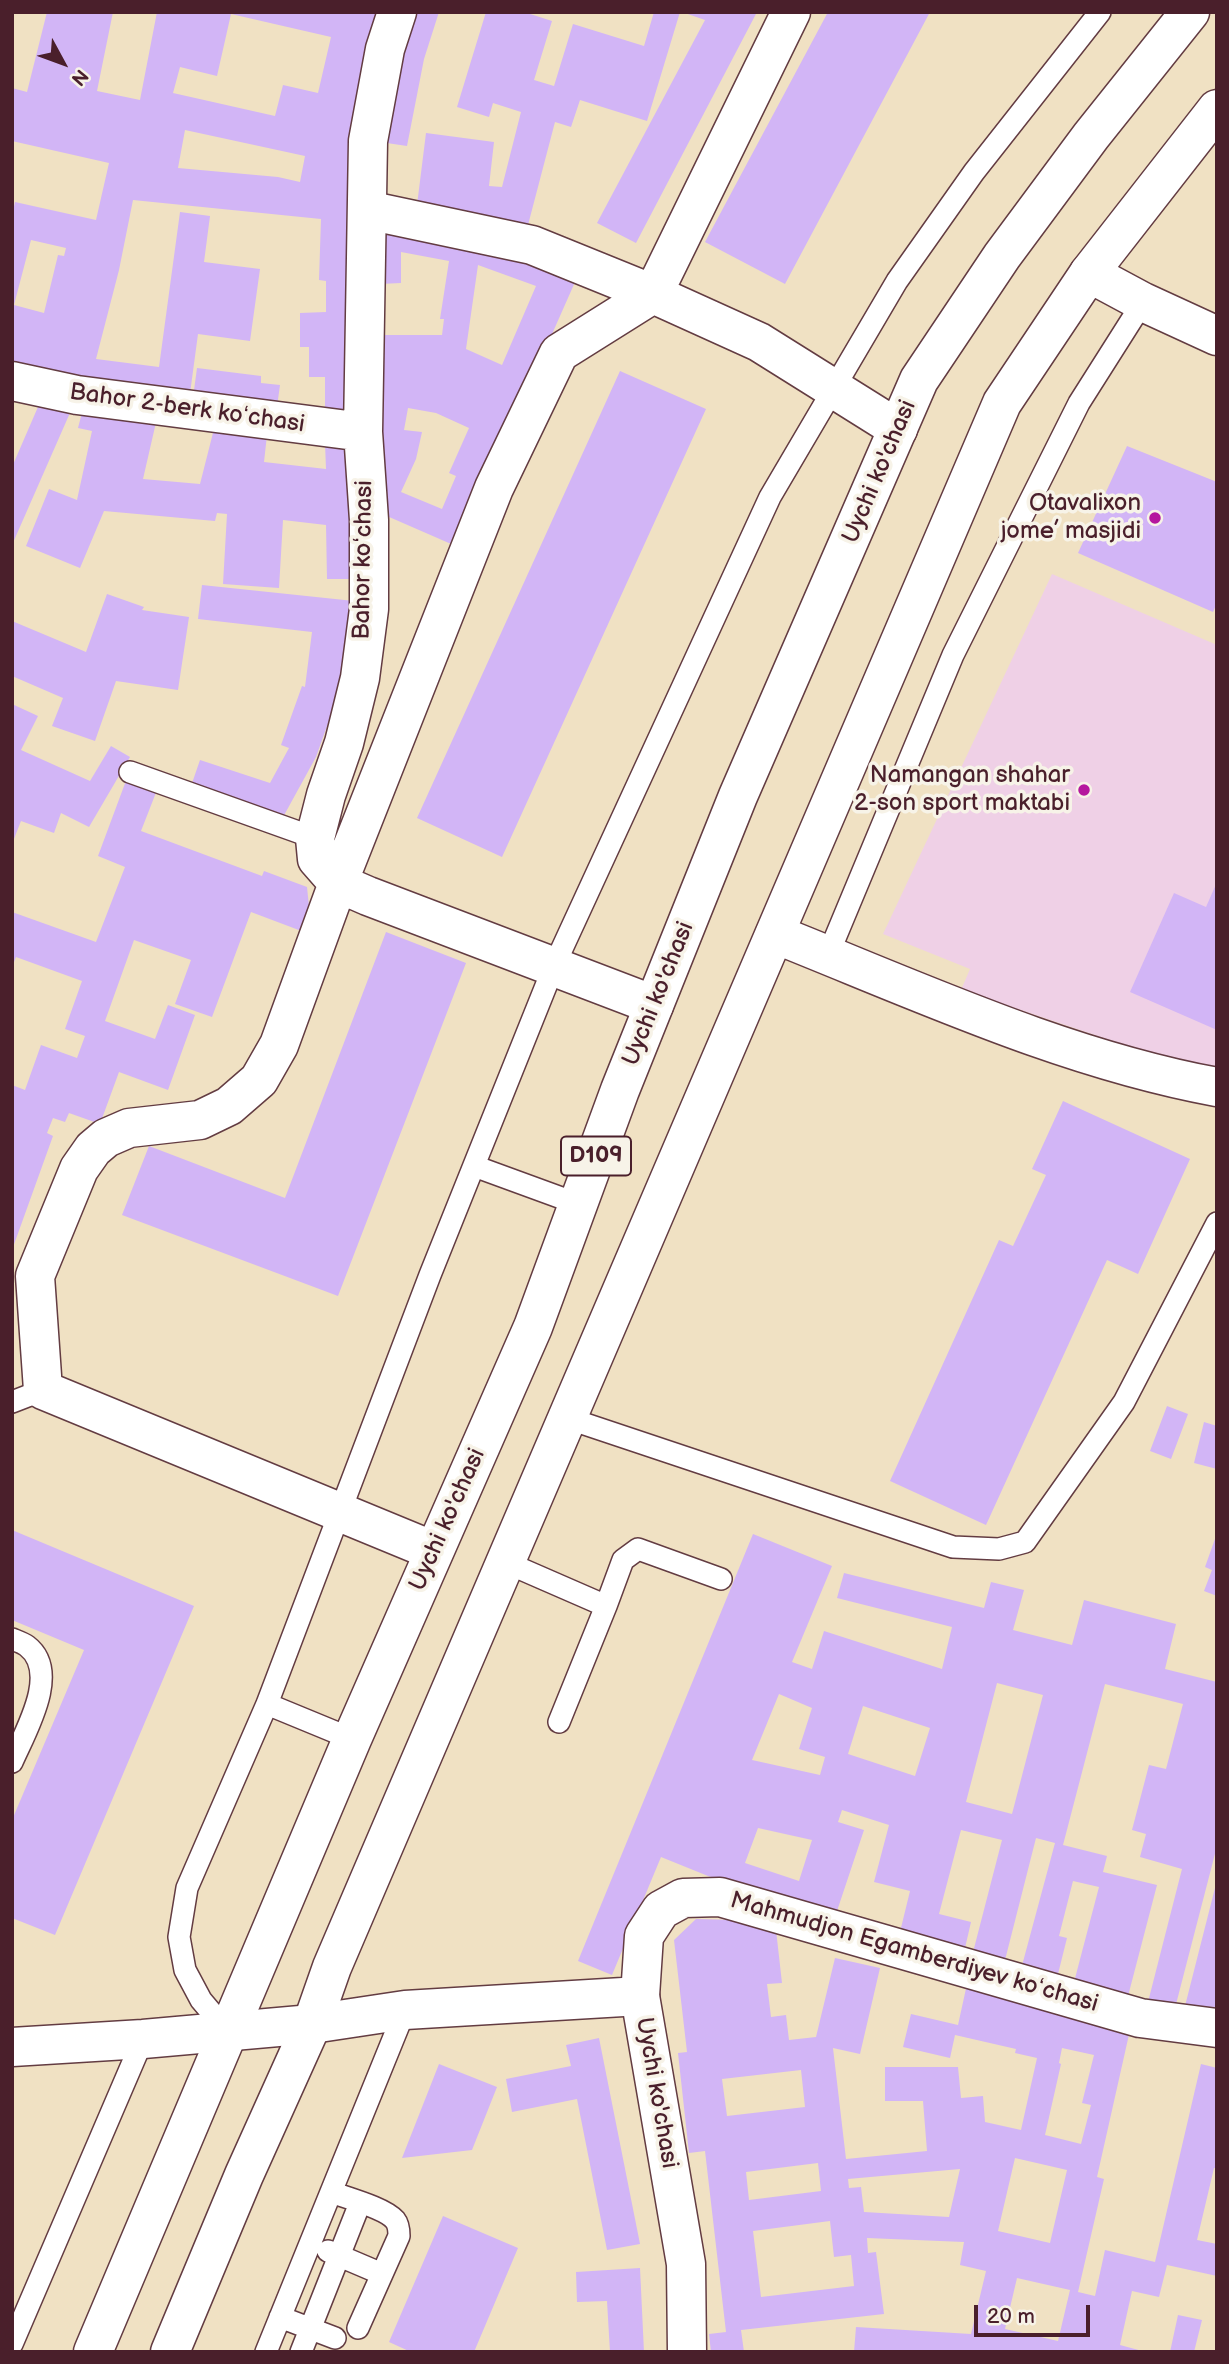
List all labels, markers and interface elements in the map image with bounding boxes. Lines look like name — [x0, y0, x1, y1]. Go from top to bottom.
north arrow — [28, 28, 98, 98]
text: N — [66, 64, 93, 90]
street label: Bahor 2-berk koʻchasi — [68, 378, 306, 440]
street label: Uychi ko'chasi — [837, 396, 923, 548]
street label: Bahor koʻchasi — [348, 480, 380, 640]
place label: Otavalixon jome’ masjidi — [1001, 490, 1141, 546]
marker: Otavalixon jome’ masjidi — [1147, 510, 1163, 526]
place label: Namangan shahar 2-son sport maktabi — [854, 762, 1070, 818]
marker: Namangan shahar 2-son sport maktabi — [1076, 782, 1092, 798]
street label: Uychi ko'chasi — [617, 918, 701, 1070]
road number: D109 — [561, 1136, 631, 1176]
street label: Uychi ko'chasi — [404, 1444, 492, 1596]
street label: Mahmudjon Egamberdiyev koʻchasi — [727, 1887, 1101, 2019]
street label: Uychi ko'chasi — [629, 2015, 683, 2171]
scale bar — [977, 2290, 1092, 2334]
text: 20 m — [987, 2304, 1035, 2329]

